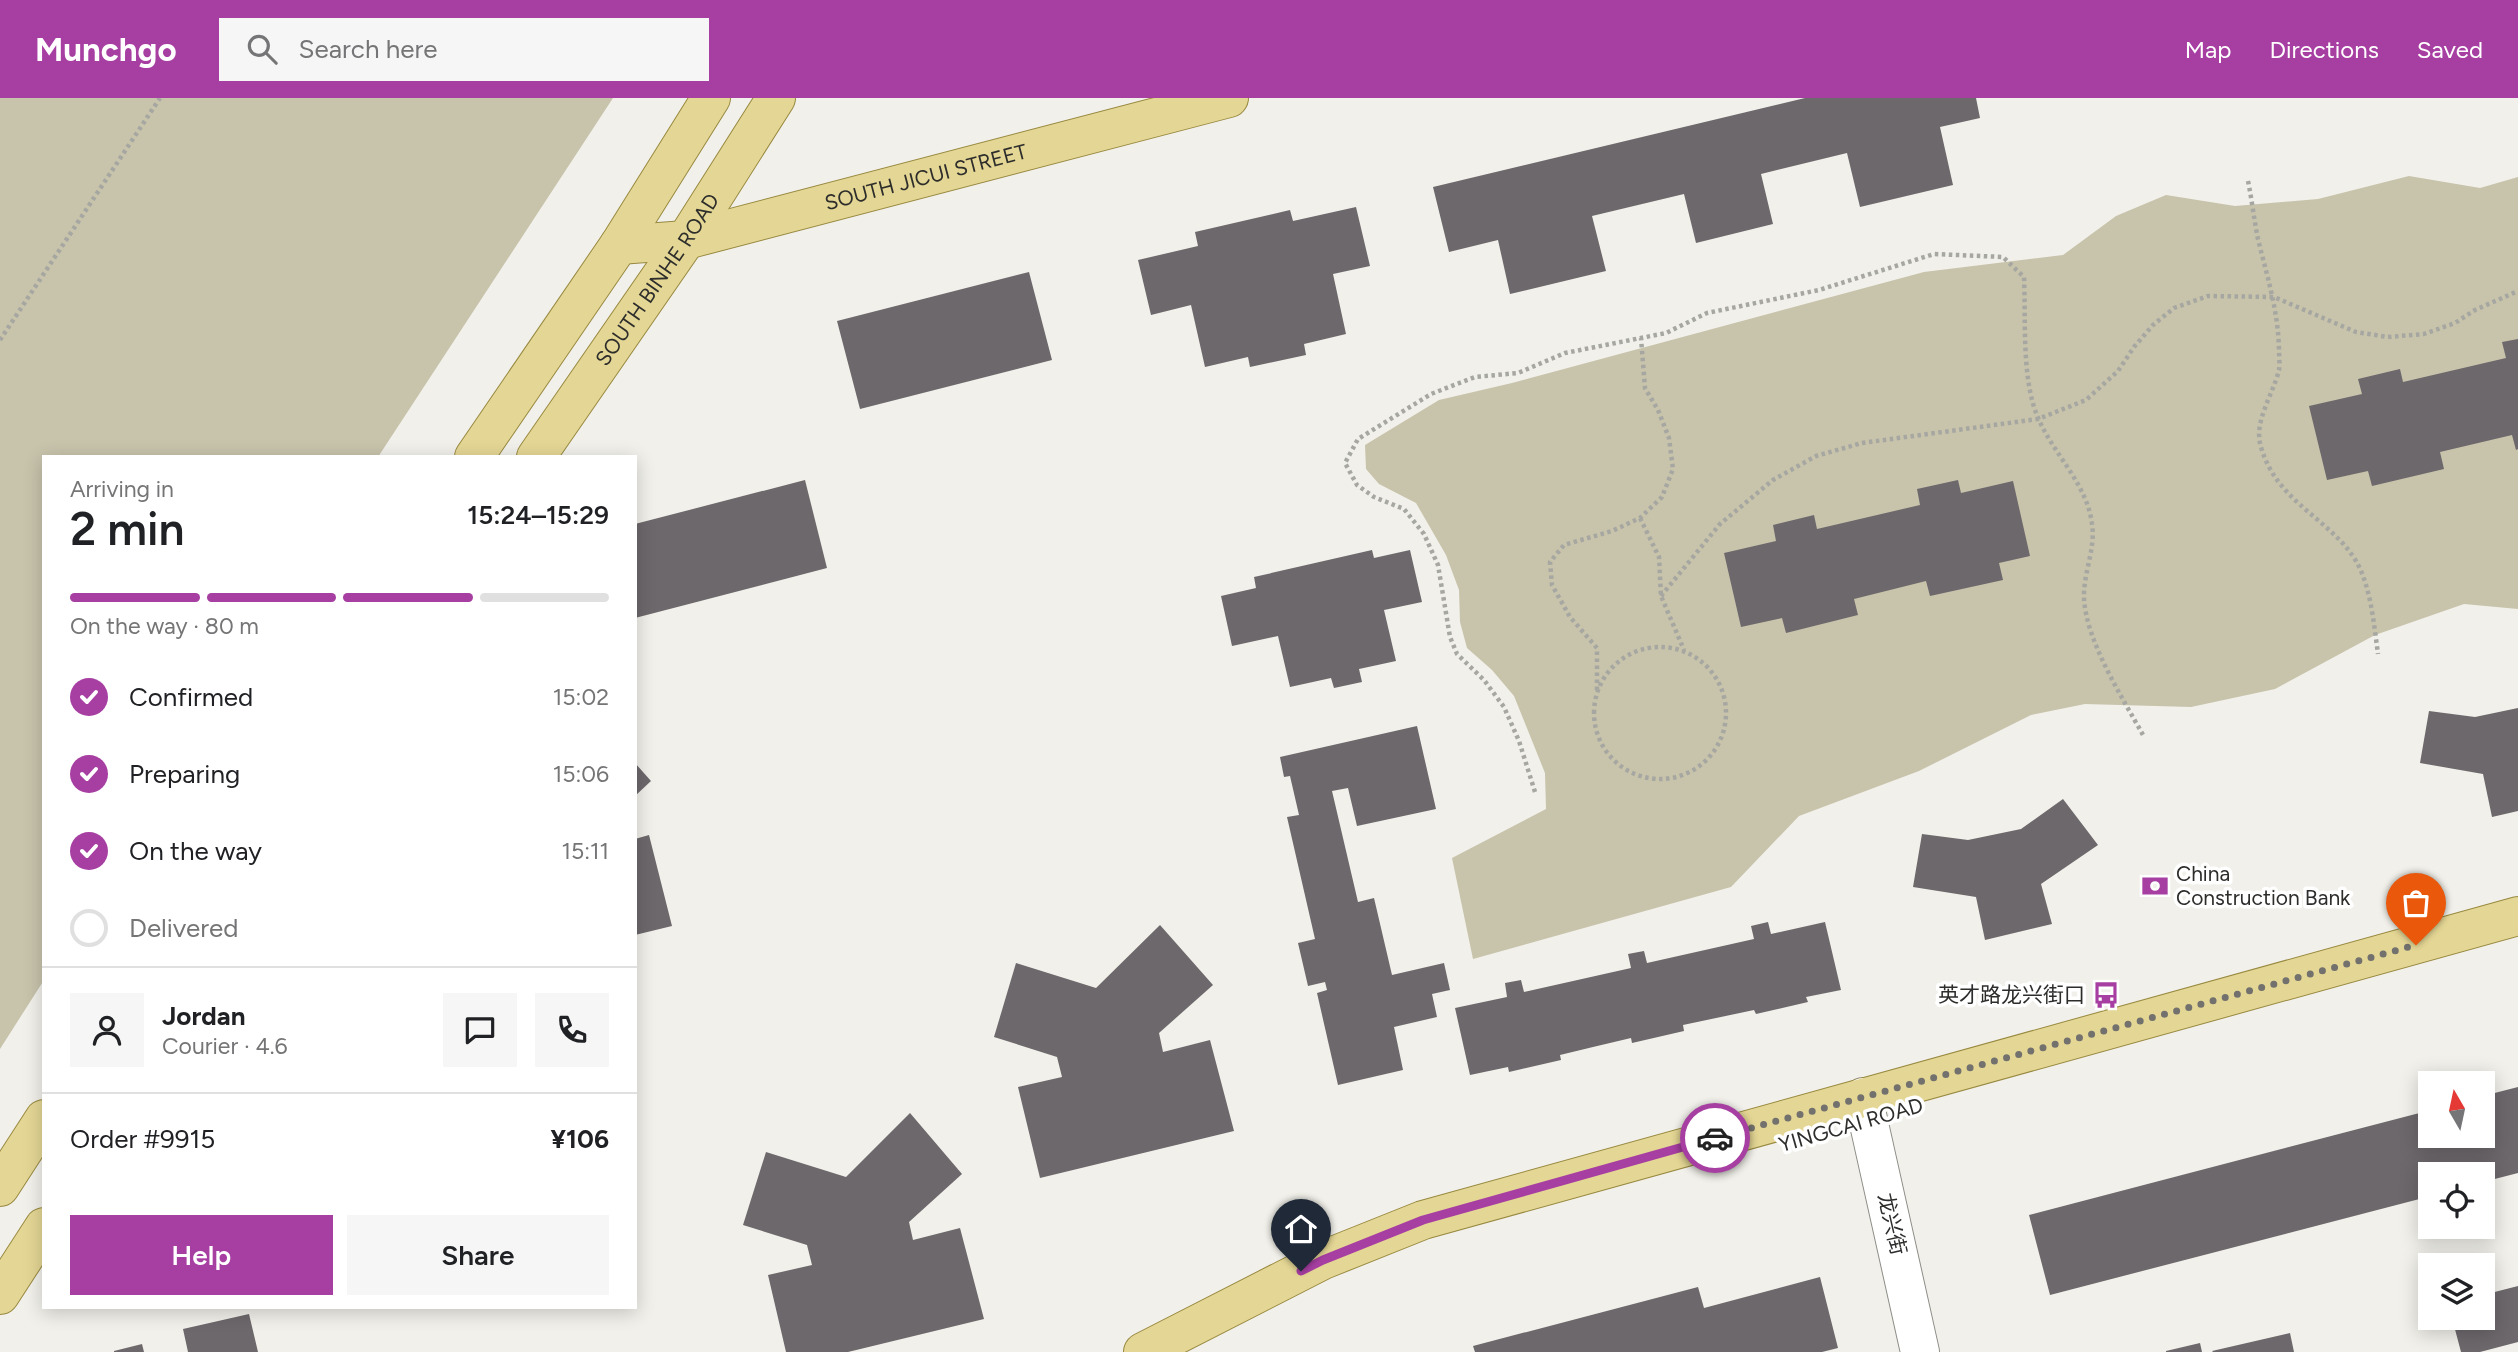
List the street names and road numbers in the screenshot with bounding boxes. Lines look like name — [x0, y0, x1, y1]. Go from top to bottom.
street label: SOUTH JICUI STREET — [822, 138, 1030, 215]
street label: SOUTH BINHE ROAD — [590, 189, 724, 370]
street label: YINGCAI ROAD — [1776, 1092, 1926, 1157]
street label: 龙兴街 — [1873, 1190, 1912, 1257]

